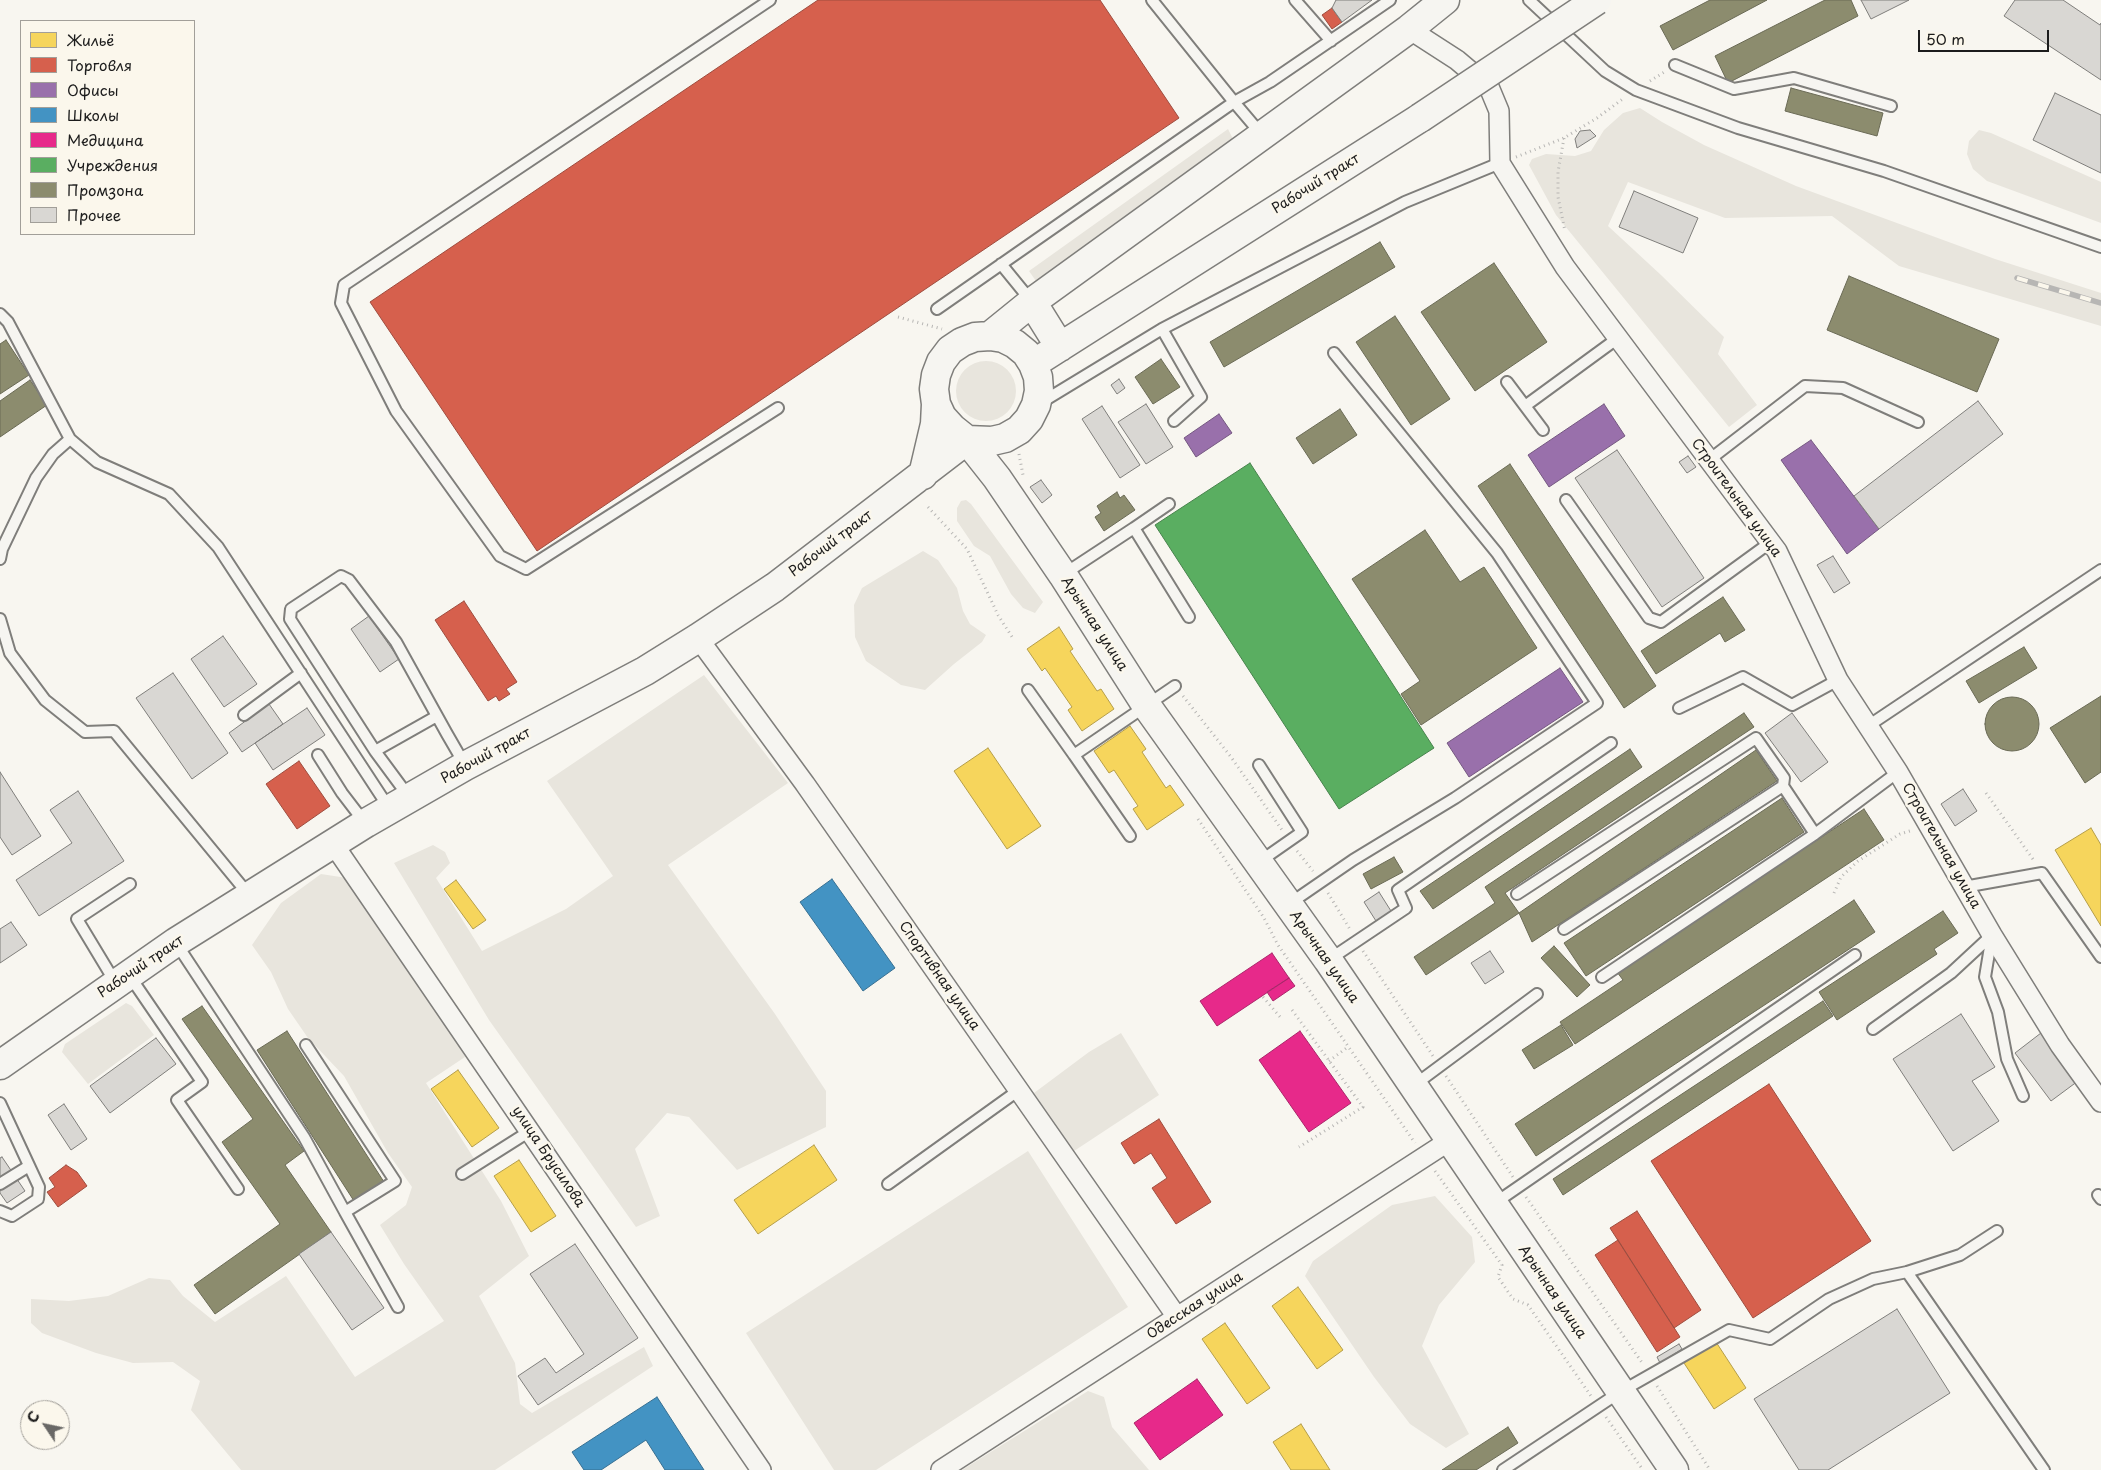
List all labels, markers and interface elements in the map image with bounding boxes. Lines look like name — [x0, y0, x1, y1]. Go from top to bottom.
legend — [20, 20, 195, 235]
scale bar — [1921, 20, 2052, 52]
text: 50 m — [1926, 27, 1965, 50]
text: Жильё — [67, 28, 114, 51]
text: Торговля — [67, 53, 132, 76]
text: Офисы — [67, 78, 119, 101]
text: Школы — [67, 103, 119, 126]
text: Медицина — [67, 128, 144, 151]
street label: Рабочий тракт — [1269, 150, 1363, 218]
text: Учреждения — [67, 153, 158, 176]
text: Промзона — [67, 178, 143, 201]
text: Прочее — [67, 203, 121, 226]
street label: Строительная улица — [1687, 436, 1785, 560]
street label: Рабочий тракт — [786, 507, 876, 581]
street label: Арычная улица — [1057, 574, 1131, 674]
street label: Рабочий тракт — [438, 724, 534, 788]
street label: Строительная улица — [1898, 780, 1984, 912]
street label: Арычная улица — [1286, 908, 1362, 1006]
street label: Спортивная улица — [895, 918, 983, 1034]
street label: Рабочий тракт — [95, 932, 187, 1002]
street label: улица Брусилова — [508, 1103, 588, 1211]
street label: Арычная улица — [1515, 1242, 1589, 1342]
street label: Одесская улица — [1144, 1269, 1246, 1343]
north arrow — [20, 1400, 70, 1450]
text: С — [21, 1407, 45, 1427]

